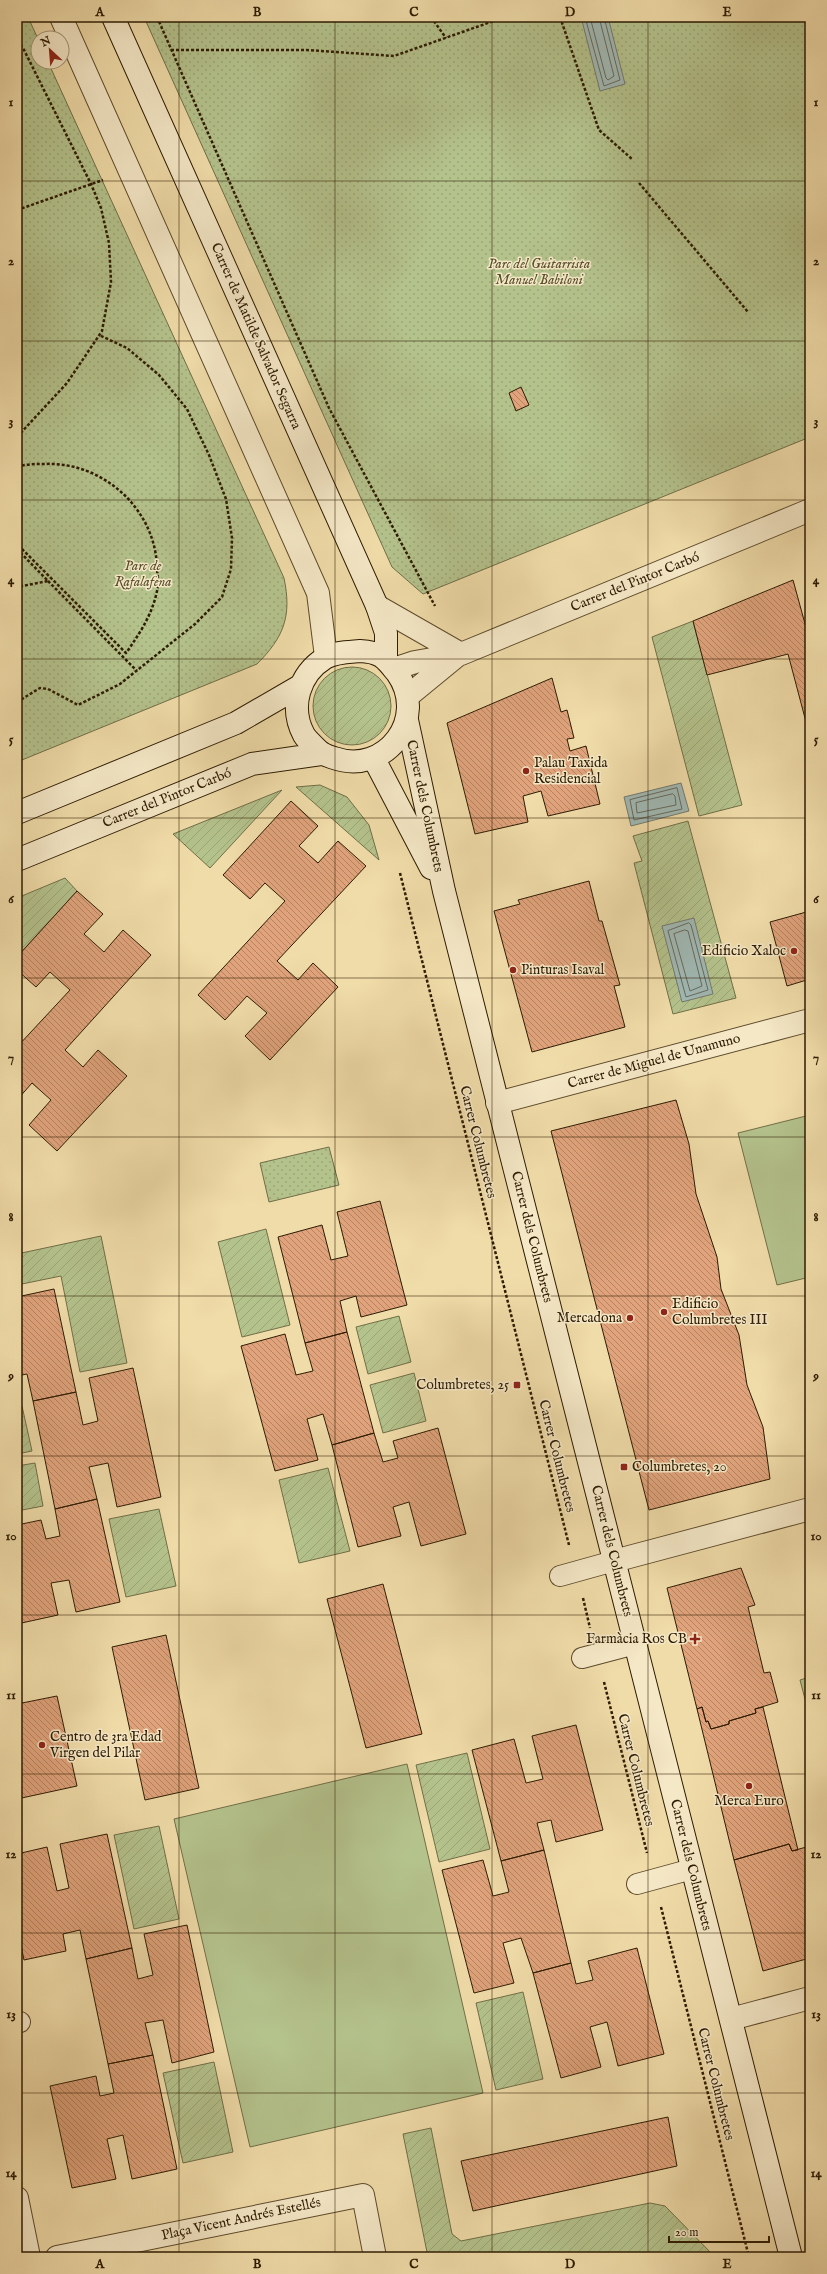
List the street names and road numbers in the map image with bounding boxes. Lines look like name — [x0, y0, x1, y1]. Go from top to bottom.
street label: Carrer de Matilde Salvador Segarra — [207, 240, 306, 433]
street label: Carrer del Pintor Carbó — [568, 548, 703, 616]
street label: Carrer dels Columbrets — [402, 738, 448, 874]
street label: Carrer del Pintor Carbó — [100, 764, 235, 832]
street label: Carrer de Miguel de Unamuno — [566, 1029, 743, 1093]
street label: Carrer Columbretes — [455, 1084, 501, 1200]
street label: Carrer dels Columbrets — [507, 1169, 557, 1305]
street label: Carrer Columbretes — [534, 1398, 580, 1514]
street label: Carrer dels Columbrets — [587, 1483, 637, 1619]
street label: Carrer Columbretes — [613, 1712, 659, 1828]
street label: Carrer dels Columbrets — [666, 1797, 716, 1933]
street label: Carrer Columbretes — [693, 2026, 739, 2142]
street label: Plaça Vicent Andrés Estellés — [160, 2193, 322, 2245]

